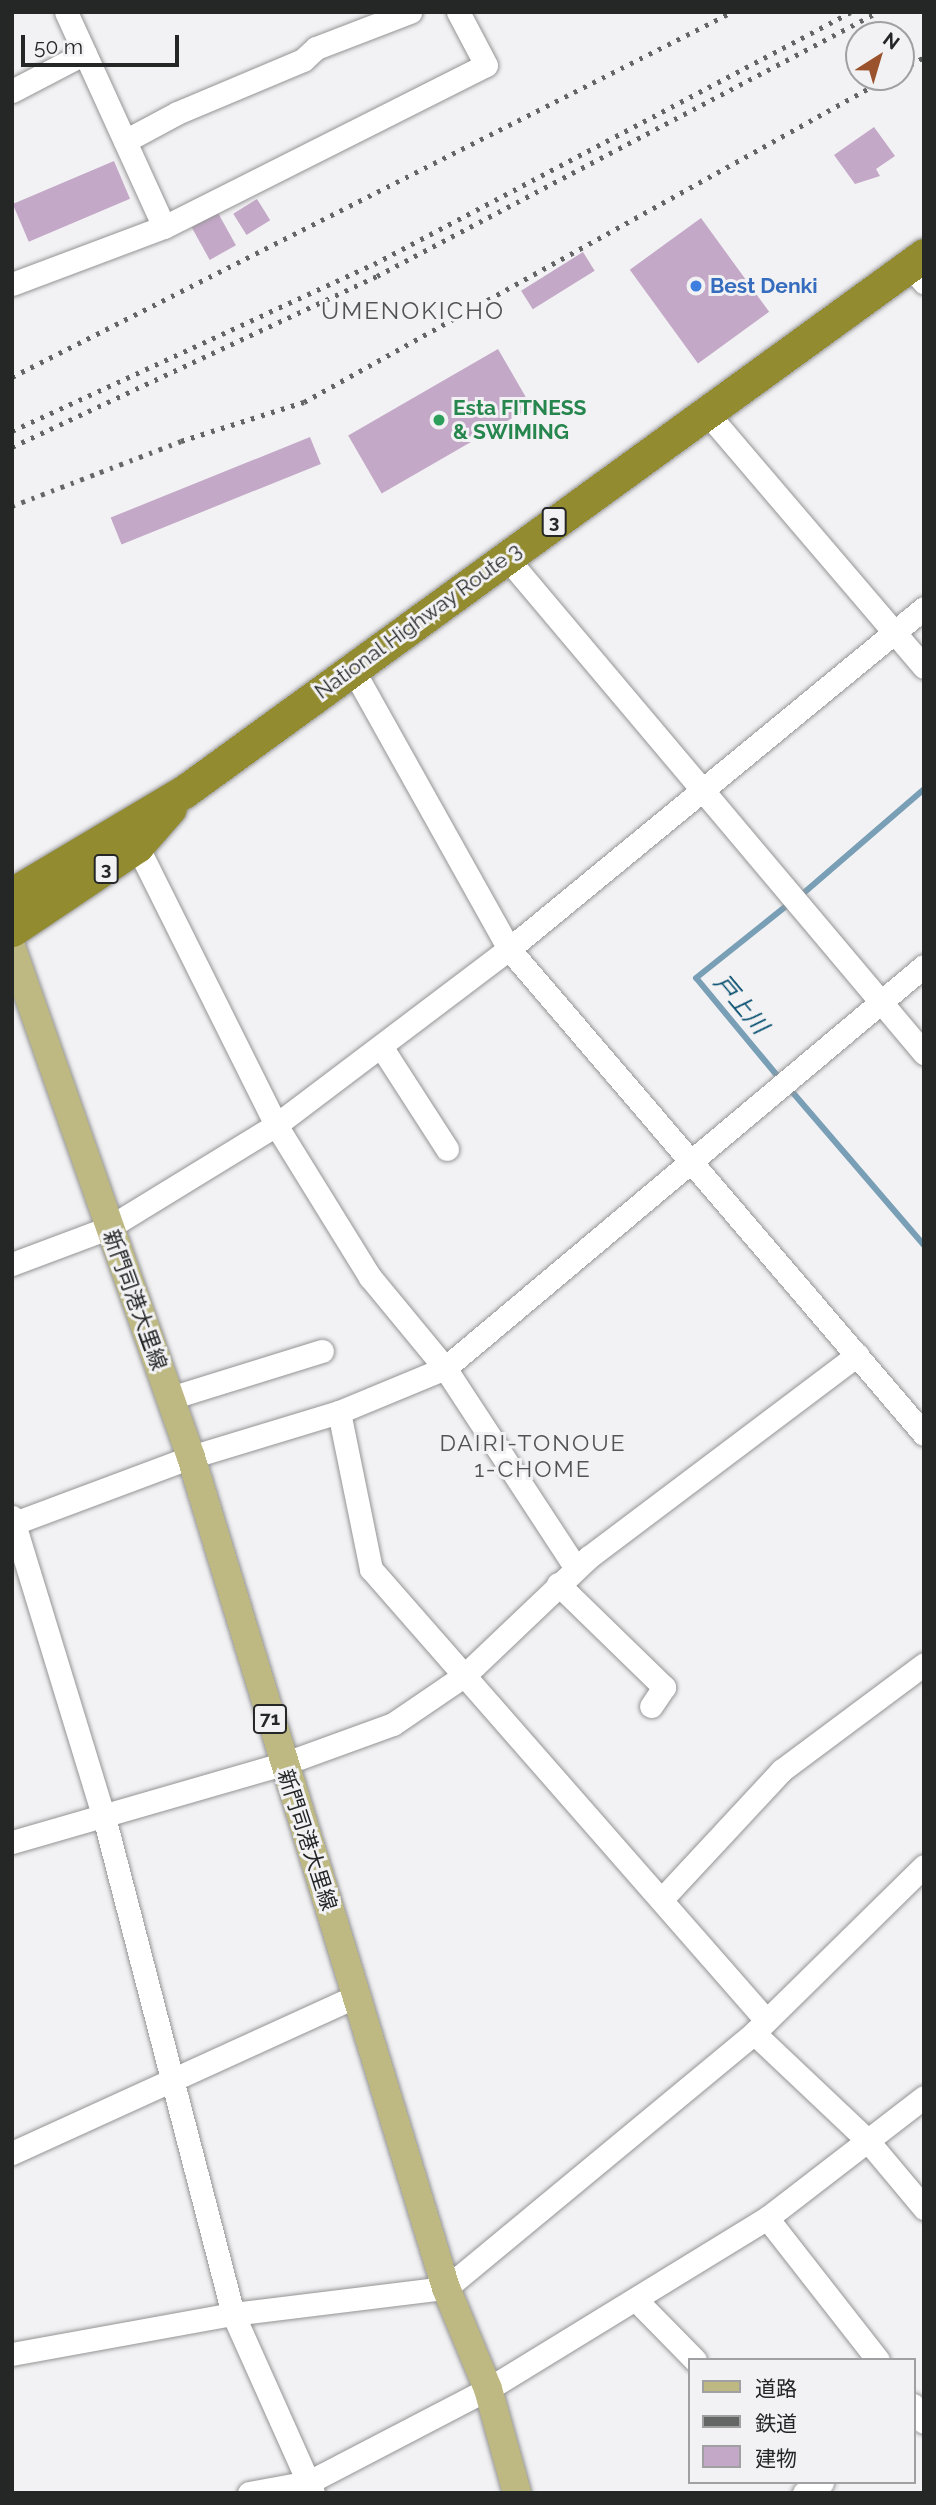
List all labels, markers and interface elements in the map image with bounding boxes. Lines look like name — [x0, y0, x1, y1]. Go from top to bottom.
scale bar — [24, 21, 182, 65]
north arrow — [845, 21, 915, 91]
text: N — [879, 28, 904, 54]
text: 50 m — [34, 34, 83, 59]
place label: Best Denki — [710, 273, 818, 299]
marker: Best Denki — [688, 278, 704, 294]
district label: UMENOKICHO — [322, 297, 504, 325]
place label: Esta FITNESS & SWIMING — [453, 395, 586, 445]
marker: Esta FITNESS & SWIMING — [431, 412, 447, 428]
road number: 3 — [540, 506, 568, 538]
street label: National Highway Route 3 — [309, 537, 527, 705]
road number: 3 — [92, 854, 120, 884]
water label: 戸上川 — [708, 969, 774, 1039]
street label: 新門司港大里線 — [98, 1227, 172, 1373]
district label: DAIRI-TONOUE 1-CHOME — [441, 1429, 625, 1483]
road number: 71 — [252, 1704, 288, 1735]
street label: 新門司港大里線 — [272, 1766, 342, 1914]
legend — [688, 2358, 915, 2484]
text: 道路 — [755, 2376, 797, 2401]
text: 鉄道 — [755, 2411, 797, 2436]
text: 建物 — [755, 2446, 797, 2471]

